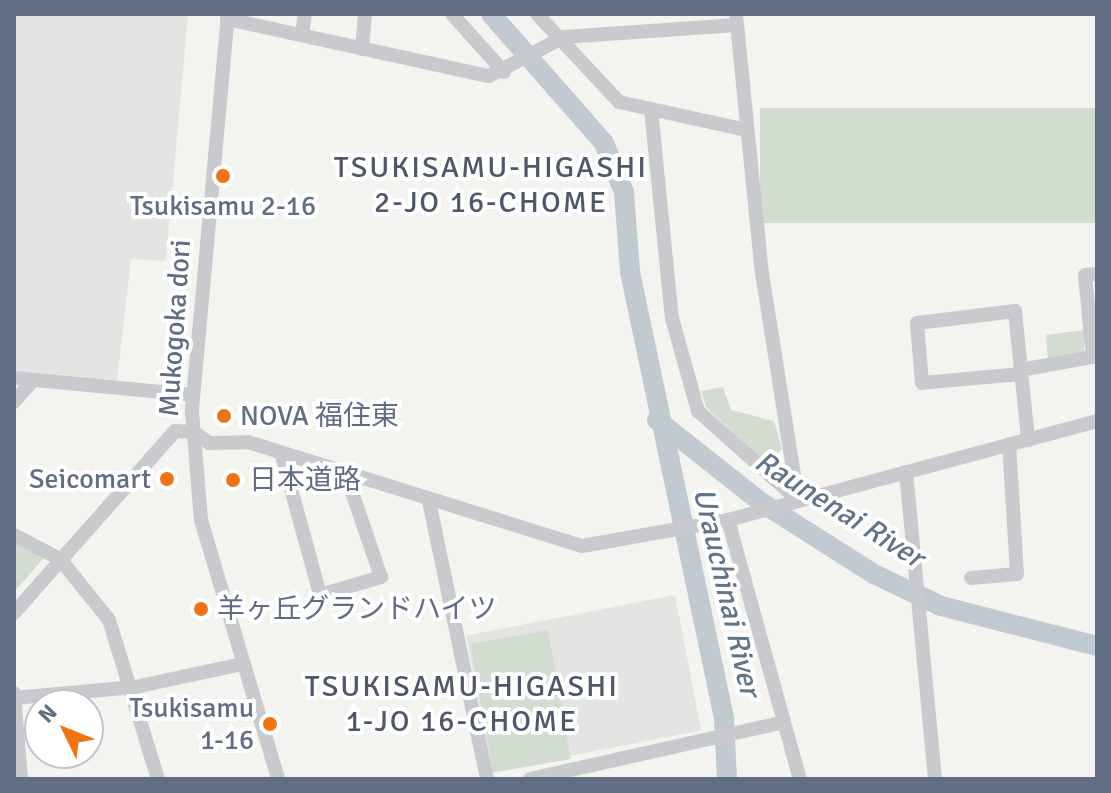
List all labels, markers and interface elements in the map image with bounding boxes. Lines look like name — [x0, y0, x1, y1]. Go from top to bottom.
district label: TSUKISAMU-HIGASHI 2-JO 16-CHOME — [334, 150, 648, 220]
marker: Tsukisamu 2-16 — [214, 167, 232, 185]
place label: Tsukisamu 2-16 — [130, 189, 316, 223]
street label: Mukogoka dori — [152, 238, 198, 418]
place label: NOVA 福住東 — [240, 399, 399, 433]
marker: NOVA 福住東 — [215, 407, 233, 425]
water label: Raunenai River — [748, 444, 930, 576]
place label: Seicomart — [29, 462, 151, 496]
place label: 日本道路 — [249, 463, 361, 497]
marker: Seicomart — [158, 470, 176, 488]
marker: 日本道路 — [224, 471, 242, 489]
water label: Urauchinai River — [685, 484, 767, 700]
place label: 羊ヶ丘グランドハイツ — [217, 592, 497, 626]
marker: 羊ヶ丘グランドハイツ — [192, 600, 210, 618]
district label: TSUKISAMU-HIGASHI 1-JO 16-CHOME — [305, 669, 619, 740]
north arrow — [24, 689, 104, 769]
place label: Tsukisamu 1-16 — [129, 691, 254, 757]
text: N — [32, 699, 63, 728]
marker: Tsukisamu 1-16 — [261, 715, 279, 733]

